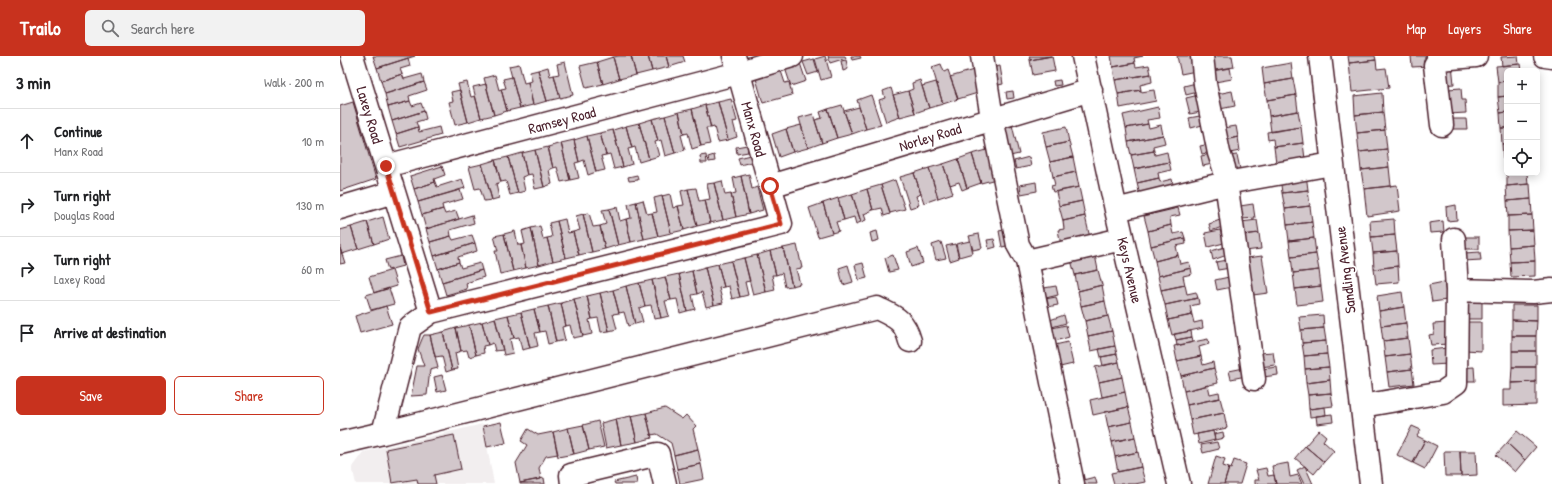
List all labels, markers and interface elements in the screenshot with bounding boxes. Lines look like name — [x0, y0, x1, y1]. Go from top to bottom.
search box — [85, 10, 365, 46]
text: Trailo — [20, 15, 61, 41]
icon: search — [99, 17, 121, 39]
text: Search here — [131, 18, 195, 39]
text: Map — [1406, 19, 1426, 38]
text: Layers — [1448, 19, 1481, 38]
text: Share — [1503, 19, 1532, 38]
map controls — [1504, 68, 1540, 176]
button: + — [1504, 68, 1540, 104]
text: 3 min — [16, 71, 51, 94]
text: Walk · 200 m — [264, 73, 324, 91]
street label: Laxey Road — [351, 84, 389, 146]
street label: Manx Road — [736, 99, 772, 159]
street label: Ramsey Road — [526, 101, 598, 139]
button: − — [1504, 104, 1540, 140]
street label: Norley Road — [896, 118, 964, 156]
text: Continue — [54, 121, 102, 142]
icon: ahead — [16, 130, 38, 152]
text: 10 m — [302, 132, 324, 150]
button: locate — [1504, 140, 1540, 176]
text: Manx Road — [54, 142, 103, 160]
route end — [377, 157, 395, 175]
route start — [761, 177, 779, 195]
text: Turn right — [54, 185, 110, 206]
icon: right — [16, 194, 38, 216]
text: 130 m — [296, 196, 324, 214]
text: Douglas Road — [54, 206, 114, 224]
street label: Sandling Avenue — [1329, 225, 1361, 315]
street label: Keys Avenue — [1112, 235, 1148, 305]
text: Turn right — [54, 249, 110, 270]
icon: right — [16, 258, 38, 280]
text: 60 m — [301, 260, 324, 278]
text: Laxey Road — [54, 270, 105, 288]
icon: arrive — [16, 322, 38, 344]
text: Arrive at destination — [54, 322, 166, 343]
button: Save — [16, 376, 166, 415]
button: Share — [174, 376, 324, 415]

